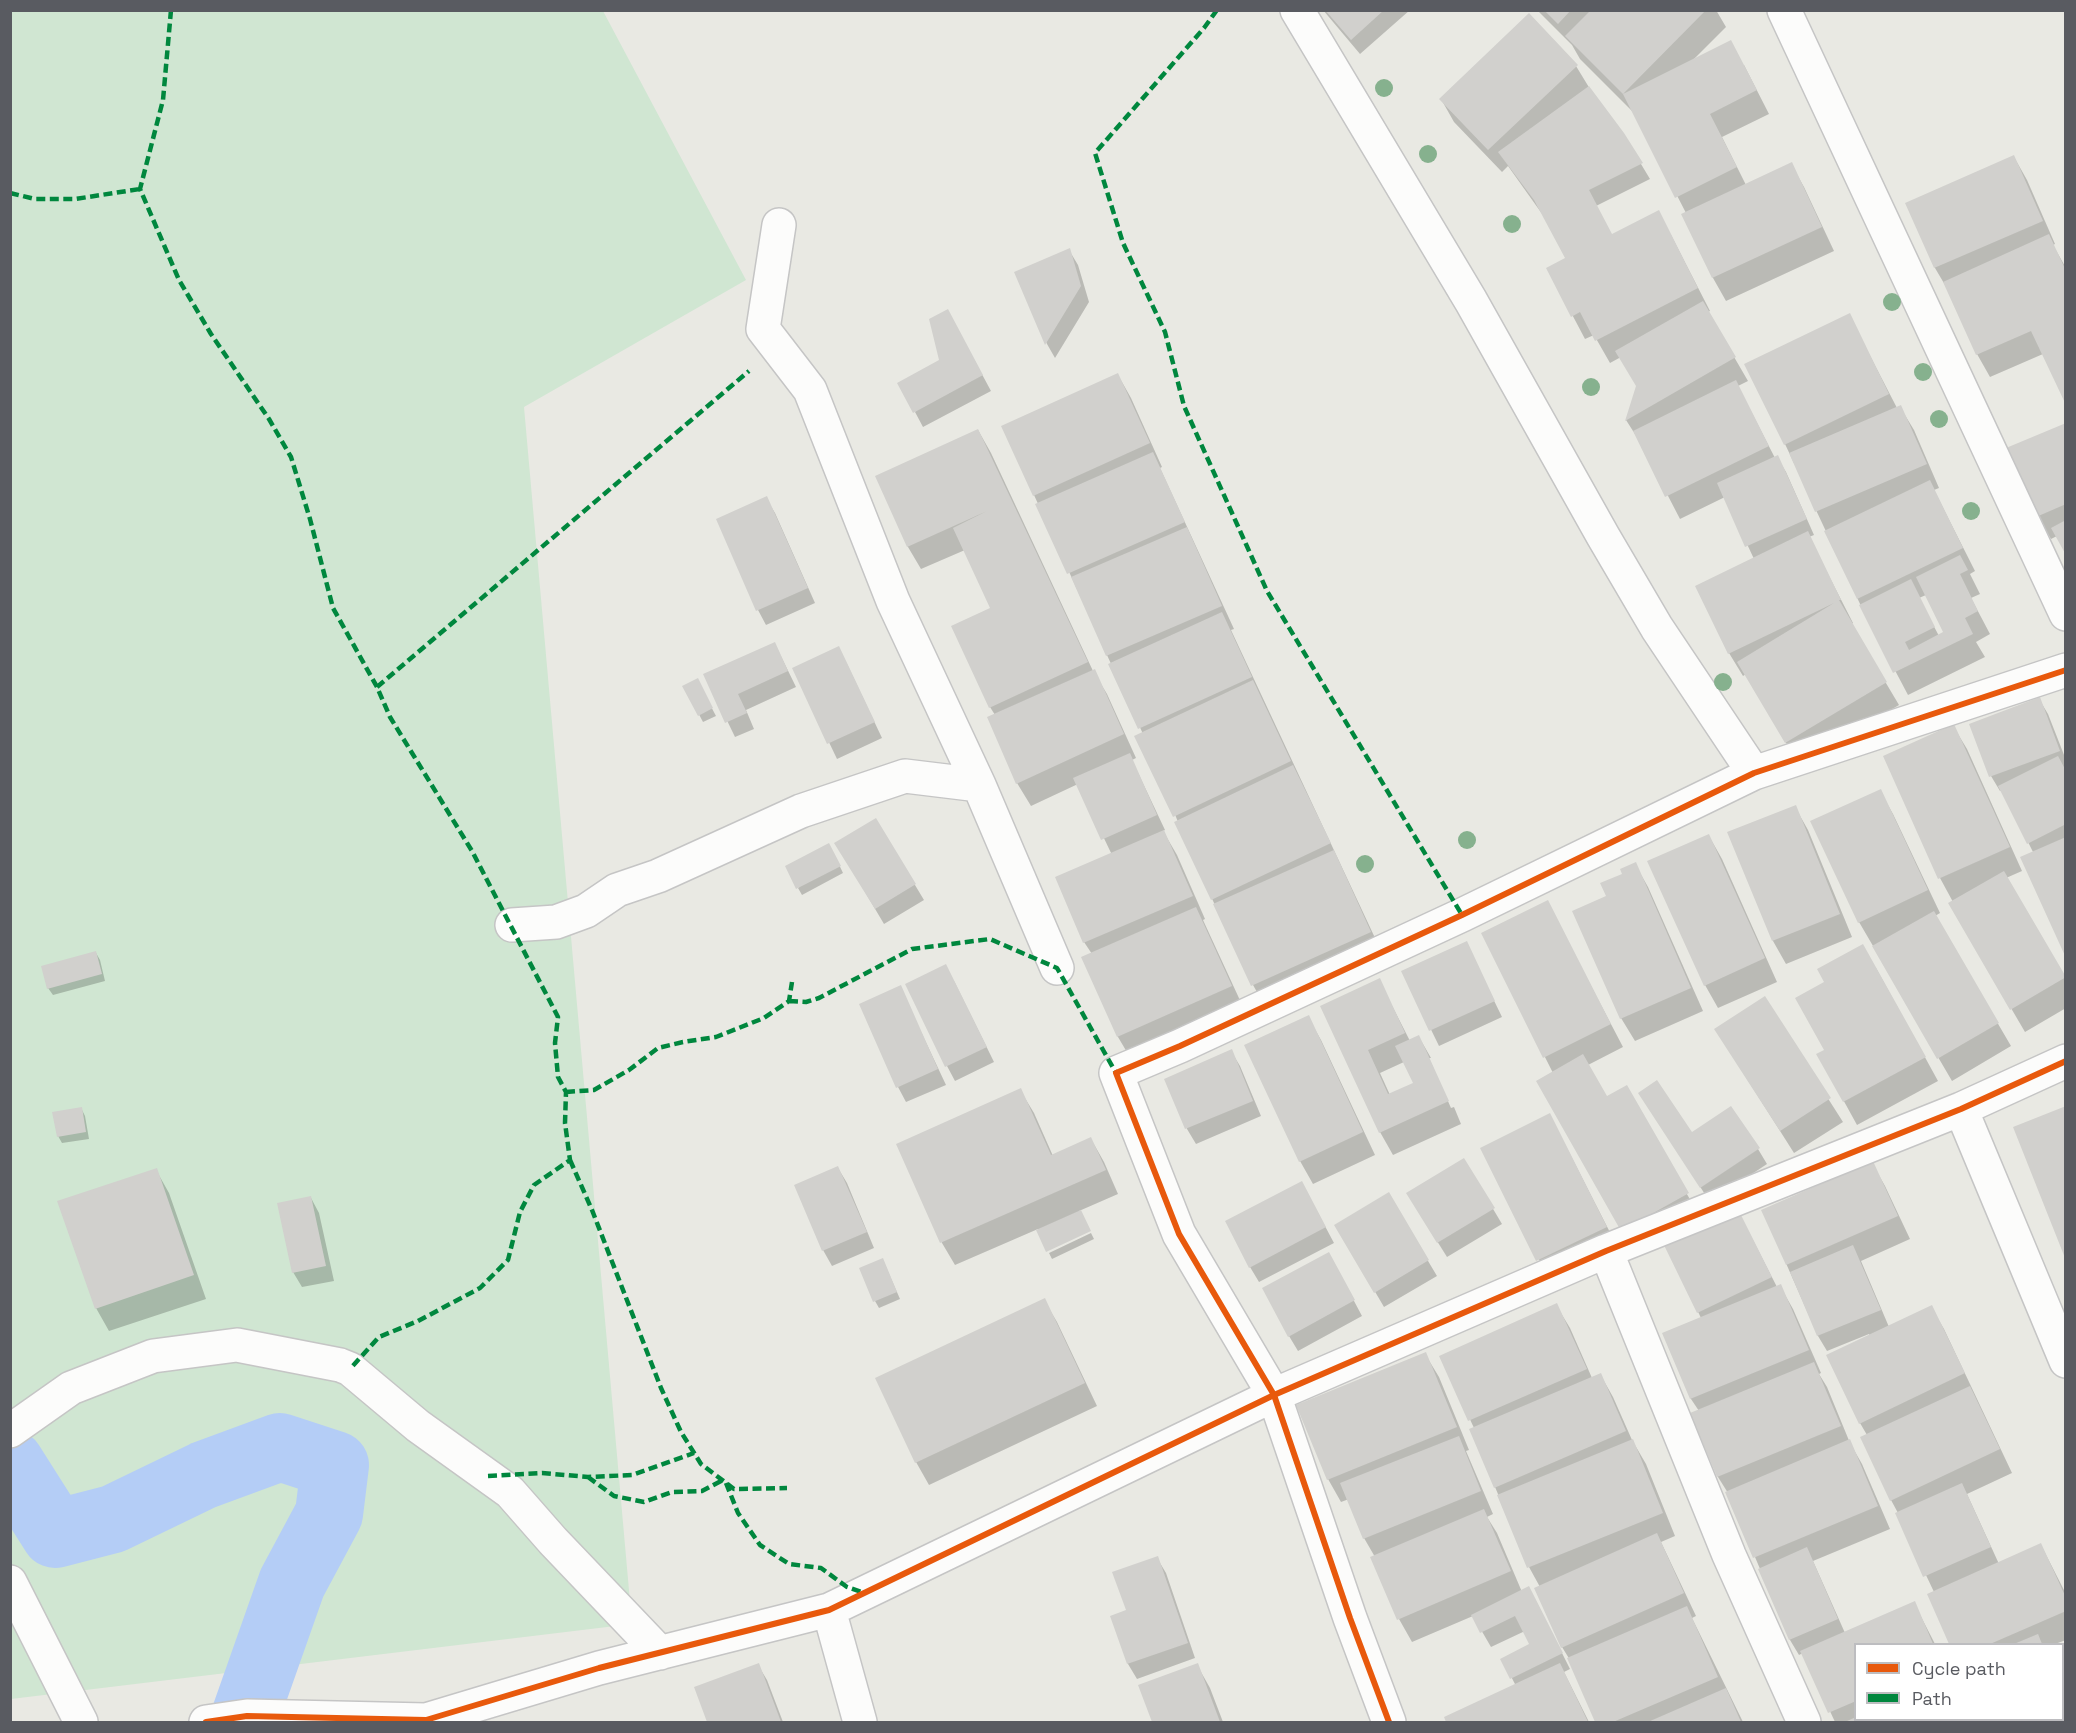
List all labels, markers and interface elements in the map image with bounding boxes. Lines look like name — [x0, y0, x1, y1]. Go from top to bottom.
legend — [1854, 1643, 2064, 1721]
text: Cycle path — [1912, 1657, 2006, 1680]
text: Path — [1912, 1687, 1952, 1710]

